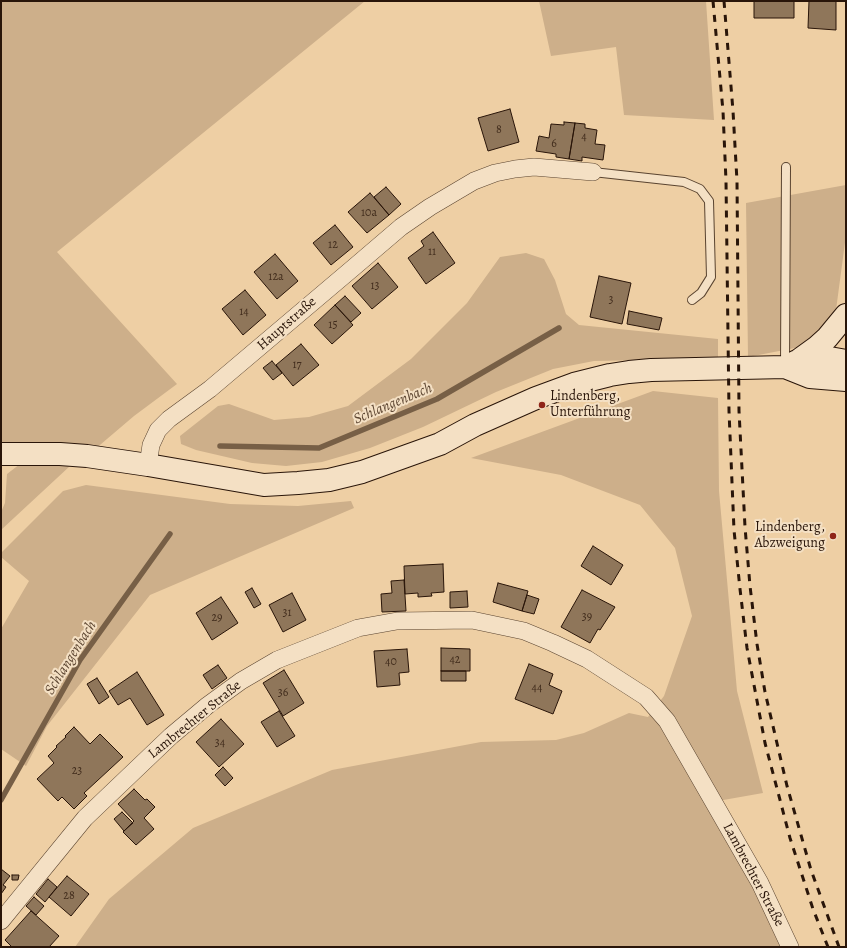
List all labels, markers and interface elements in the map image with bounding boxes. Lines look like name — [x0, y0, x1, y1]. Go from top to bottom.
house number: 8 — [496, 123, 502, 137]
house number: 4 — [581, 130, 587, 144]
house number: 6 — [551, 137, 557, 151]
house number: 10a — [361, 206, 377, 220]
house number: 12 — [328, 238, 338, 252]
house number: 11 — [428, 245, 436, 259]
house number: 12a — [268, 270, 284, 284]
house number: 13 — [370, 279, 380, 293]
house number: 3 — [609, 293, 613, 307]
street label: Hauptstraße — [254, 294, 320, 354]
house number: 14 — [239, 305, 249, 319]
house number: 15 — [328, 318, 338, 332]
house number: 17 — [292, 358, 302, 372]
water label: Schlangenbach — [351, 379, 435, 429]
place label: Lindenberg, Unterführung — [550, 389, 630, 422]
marker: Lindenberg, Unterführung — [537, 400, 547, 410]
place label: Lindenberg, Abzweigung — [754, 520, 825, 552]
marker: Lindenberg, Abzweigung — [828, 531, 838, 541]
house number: 31 — [282, 606, 292, 620]
house number: 39 — [582, 610, 592, 624]
house number: 29 — [211, 611, 223, 625]
water label: Schlangenbach — [41, 618, 101, 698]
house number: 42 — [449, 653, 461, 667]
house number: 40 — [385, 655, 397, 669]
street label: Lambrechter Straße — [145, 677, 245, 763]
house number: 44 — [532, 681, 542, 695]
house number: 36 — [278, 686, 288, 700]
house number: 34 — [215, 736, 225, 750]
house number: 23 — [72, 764, 82, 778]
street label: Lambrechter Straße — [719, 820, 787, 930]
house number: 28 — [63, 889, 75, 903]

